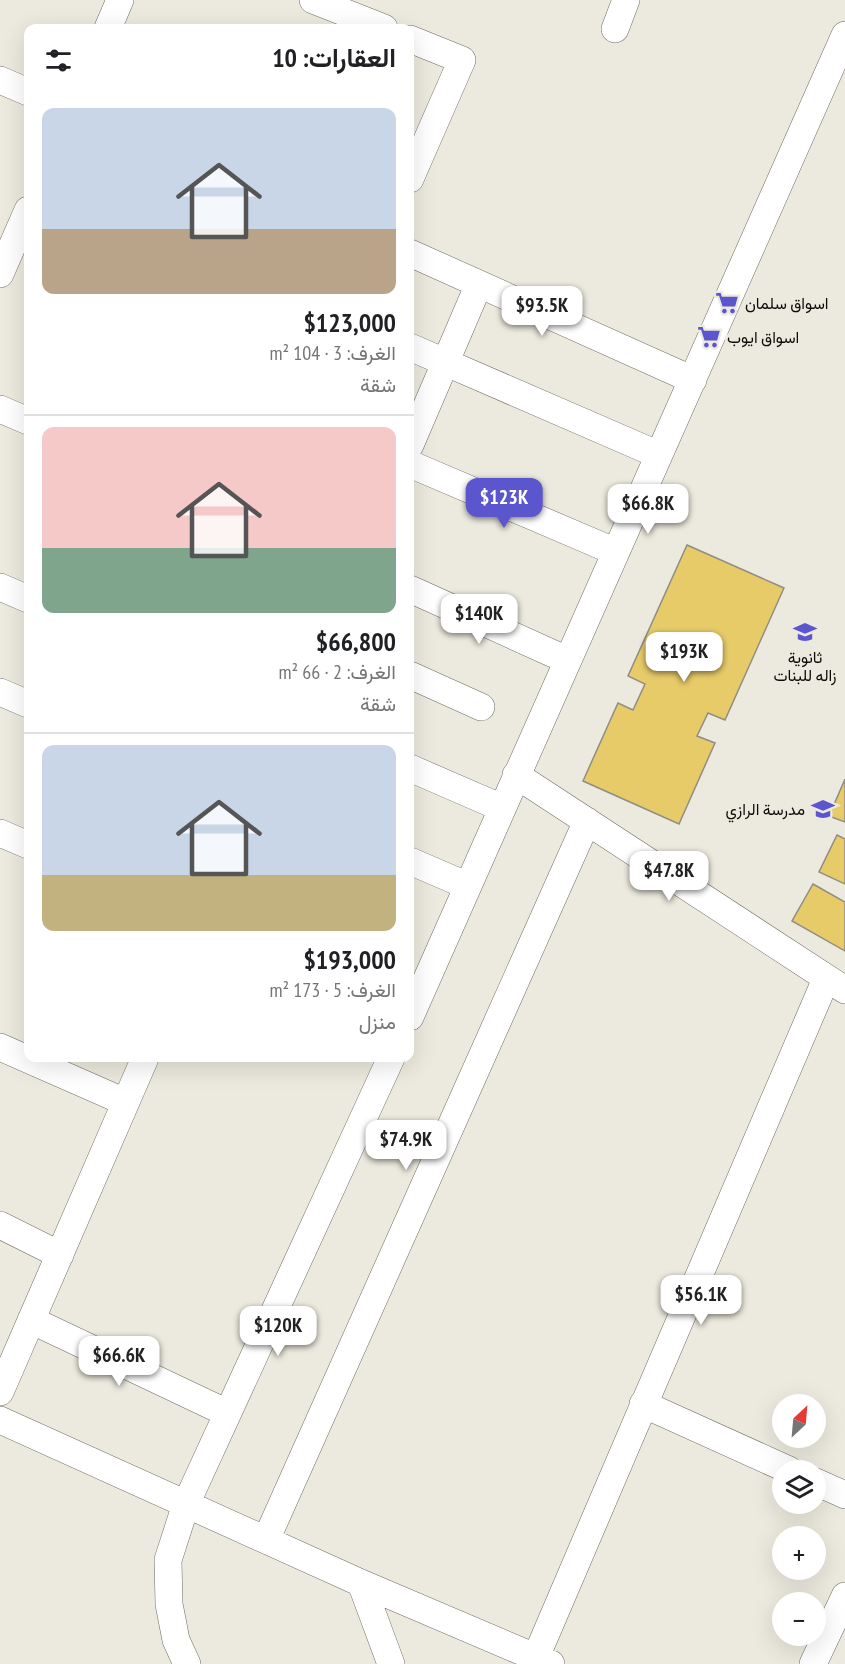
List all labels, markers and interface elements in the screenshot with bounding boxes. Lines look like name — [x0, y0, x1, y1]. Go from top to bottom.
text: العقارات: 10 — [272, 41, 396, 74]
icon: filters — [42, 44, 75, 77]
icon: home — [165, 147, 273, 255]
pin: $93.5K — [493, 286, 591, 337]
supermarket icon: اسواق سلمان — [714, 290, 740, 316]
text: $93.5K — [516, 292, 568, 318]
place label: اسواق سلمان — [745, 293, 829, 314]
text: $123,000 — [303, 306, 396, 339]
supermarket icon: اسواق ايوب — [696, 324, 722, 350]
place label: اسواق ايوب — [727, 327, 799, 348]
text: الغرف: 3 · 104 m² — [269, 340, 396, 366]
text: شقة — [360, 372, 396, 398]
icon: home — [165, 466, 273, 574]
pin: $123K — [462, 478, 546, 529]
text: $123K — [480, 484, 528, 510]
pin: $66.8K — [599, 484, 697, 535]
text: $66.8K — [622, 490, 674, 516]
pin: $140K — [437, 594, 521, 645]
text: $140K — [455, 600, 503, 626]
school or university icon: ثانوية زاله للبنات — [792, 619, 818, 645]
text: $66,800 — [316, 625, 396, 658]
pin: $193K — [642, 632, 726, 683]
text: $193K — [660, 638, 708, 664]
place label: ثانوية زاله للبنات — [773, 647, 837, 686]
text: الغرف: 2 · 66 m² — [278, 659, 396, 685]
text: شقة — [360, 691, 396, 717]
icon: home — [165, 784, 273, 892]
school or university icon: مدرسة الرازي — [810, 796, 836, 822]
place label: مدرسة الرازي — [726, 799, 805, 823]
pin: $47.8K — [620, 851, 718, 902]
text: $47.8K — [644, 857, 694, 883]
text: $193,000 — [303, 943, 396, 976]
text: الغرف: 5 · 173 m² — [269, 977, 396, 1003]
text: منزل — [359, 1009, 396, 1035]
pin: $74.9K — [357, 1120, 455, 1171]
text: $74.9K — [380, 1126, 432, 1152]
pin: $56.1K — [652, 1275, 750, 1326]
text: $56.1K — [675, 1281, 727, 1307]
pin: $120K — [236, 1306, 320, 1357]
text: $120K — [254, 1312, 302, 1338]
pin: $66.6K — [70, 1336, 168, 1387]
text: $66.6K — [93, 1342, 145, 1368]
north arrow — [772, 1394, 826, 1448]
map controls — [772, 1394, 826, 1646]
button: layers — [772, 1460, 826, 1514]
button: + — [772, 1526, 826, 1580]
button: − — [772, 1592, 826, 1646]

